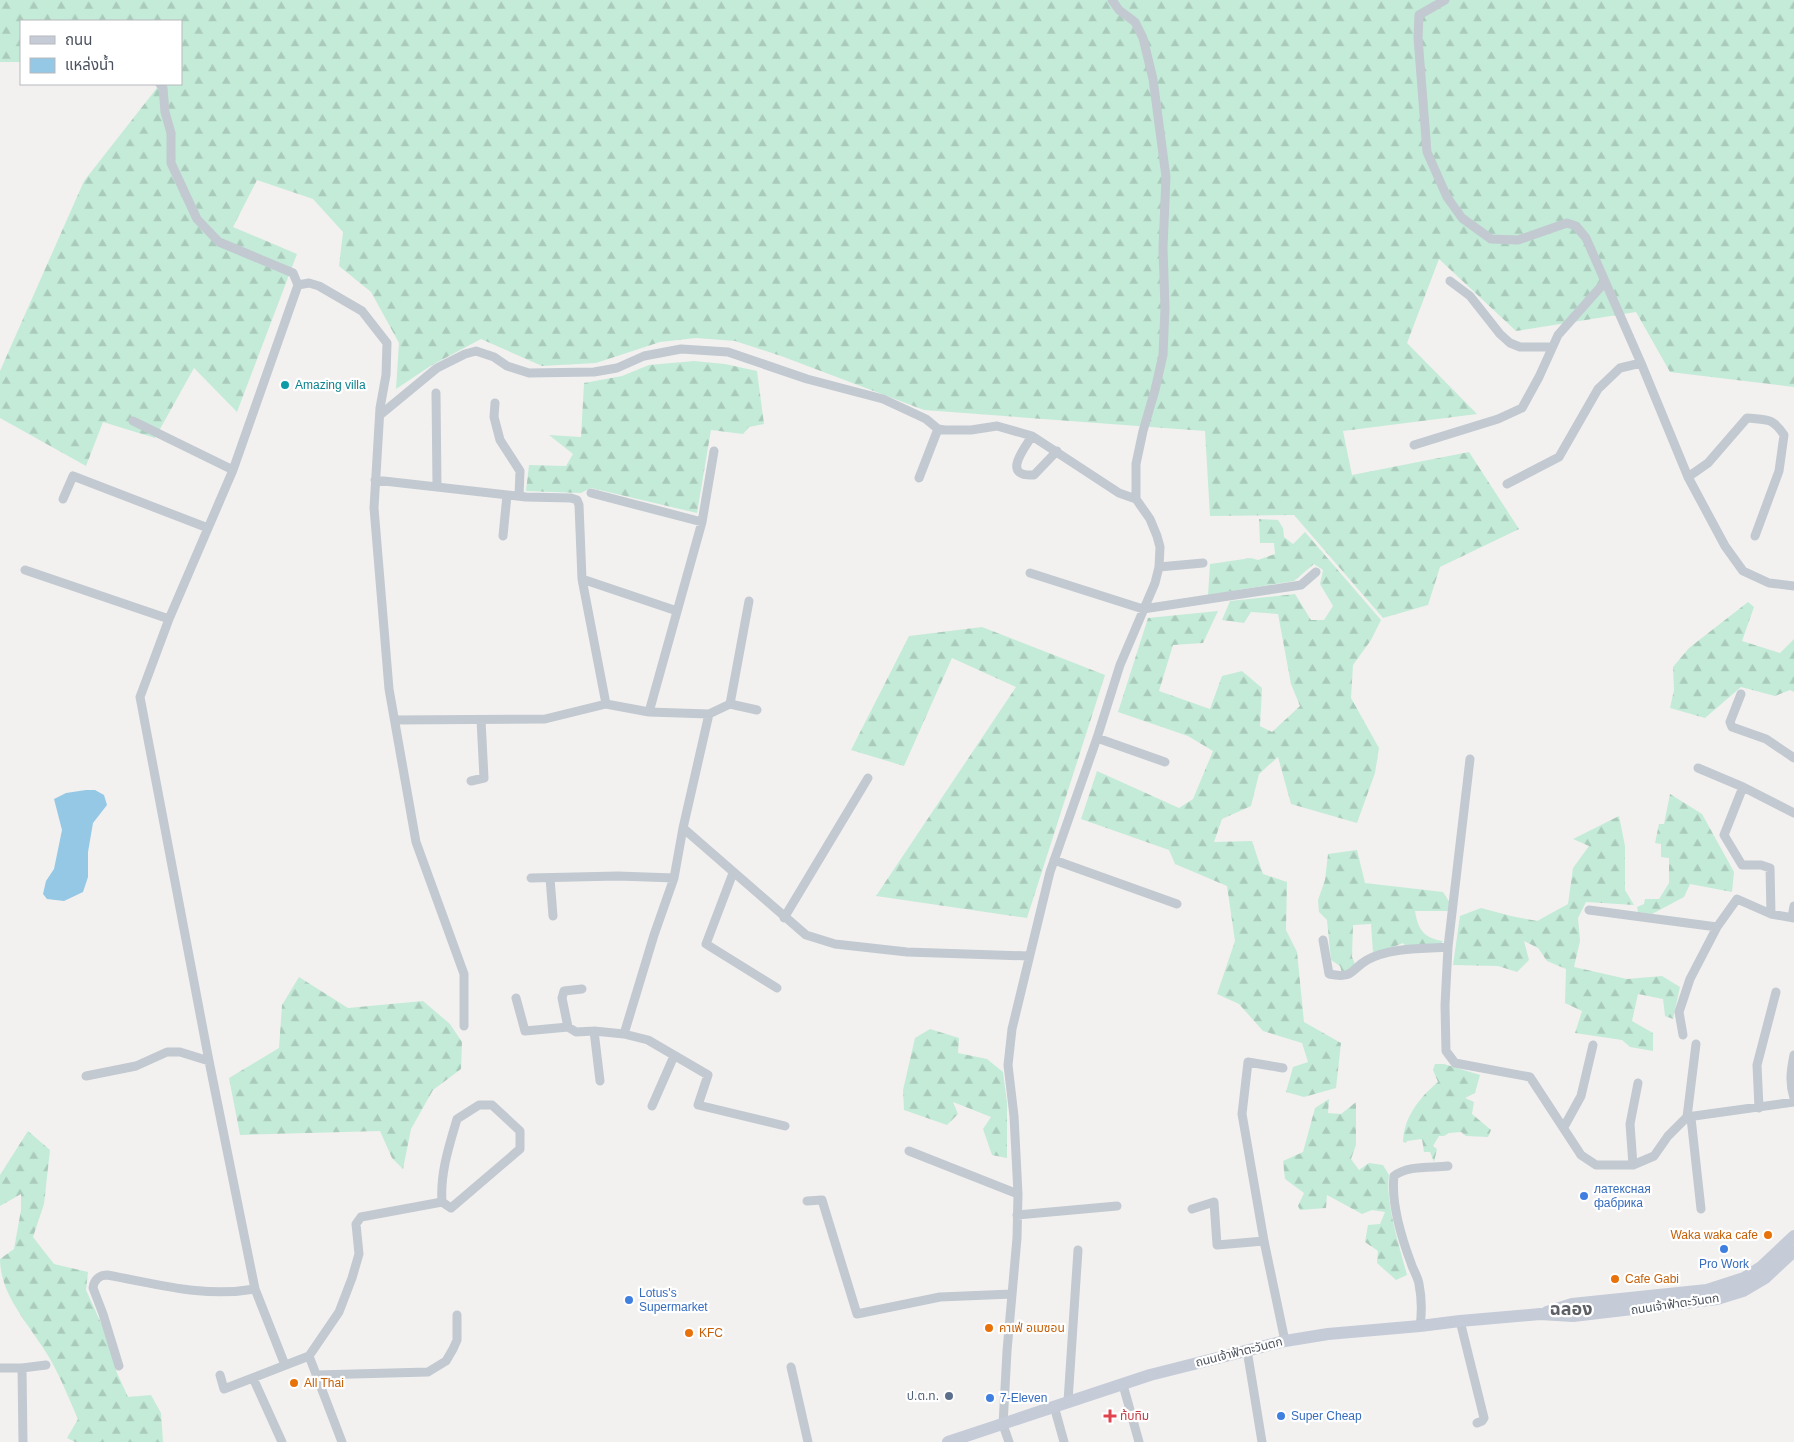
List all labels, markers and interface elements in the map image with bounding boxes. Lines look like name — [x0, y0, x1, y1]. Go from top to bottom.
legend — [20, 20, 182, 85]
text: ถนน — [65, 31, 92, 48]
text: แหล่งน้ำ — [65, 54, 114, 73]
place label: Amazing villa — [295, 378, 366, 392]
marker: Amazing villa — [279, 379, 291, 391]
place label: латексная фабрика — [1594, 1182, 1651, 1210]
marker: латексная фабрика — [1578, 1190, 1590, 1202]
place label: Waka waka cafe — [1670, 1228, 1758, 1242]
marker: Waka waka cafe — [1762, 1229, 1774, 1241]
marker: Pro Work — [1718, 1243, 1730, 1255]
place label: Pro Work — [1699, 1257, 1750, 1271]
place label: Cafe Gabi — [1625, 1272, 1679, 1286]
marker: Cafe Gabi — [1609, 1273, 1621, 1285]
place label: Lotus's Supermarket — [639, 1286, 708, 1314]
street label: ถนนเจ้าฟ้าตะวันตก — [1630, 1291, 1720, 1317]
marker: Lotus's Supermarket — [623, 1294, 635, 1306]
district label: ฉลอง — [1550, 1299, 1592, 1319]
place label: คาเฟ่ อเมซอน — [999, 1321, 1065, 1335]
marker: คาเฟ่ อเมซอน — [983, 1322, 995, 1334]
place label: KFC — [699, 1326, 723, 1340]
marker: KFC — [683, 1327, 695, 1339]
street label: ถนนเจ้าฟ้าตะวันตก — [1194, 1334, 1284, 1370]
place label: All Thai — [304, 1376, 344, 1390]
marker: All Thai — [288, 1377, 300, 1389]
place label: ป.ต.ท. — [907, 1389, 939, 1403]
marker: ป.ต.ท. — [943, 1390, 955, 1402]
place label: 7-Eleven — [1000, 1391, 1047, 1405]
marker: 7-Eleven — [984, 1392, 996, 1404]
place label: ท้บทิม — [1120, 1409, 1149, 1423]
place label: Super Cheap — [1291, 1409, 1362, 1423]
marker: ท้บทิม — [1104, 1410, 1116, 1422]
marker: Super Cheap — [1275, 1410, 1287, 1422]

